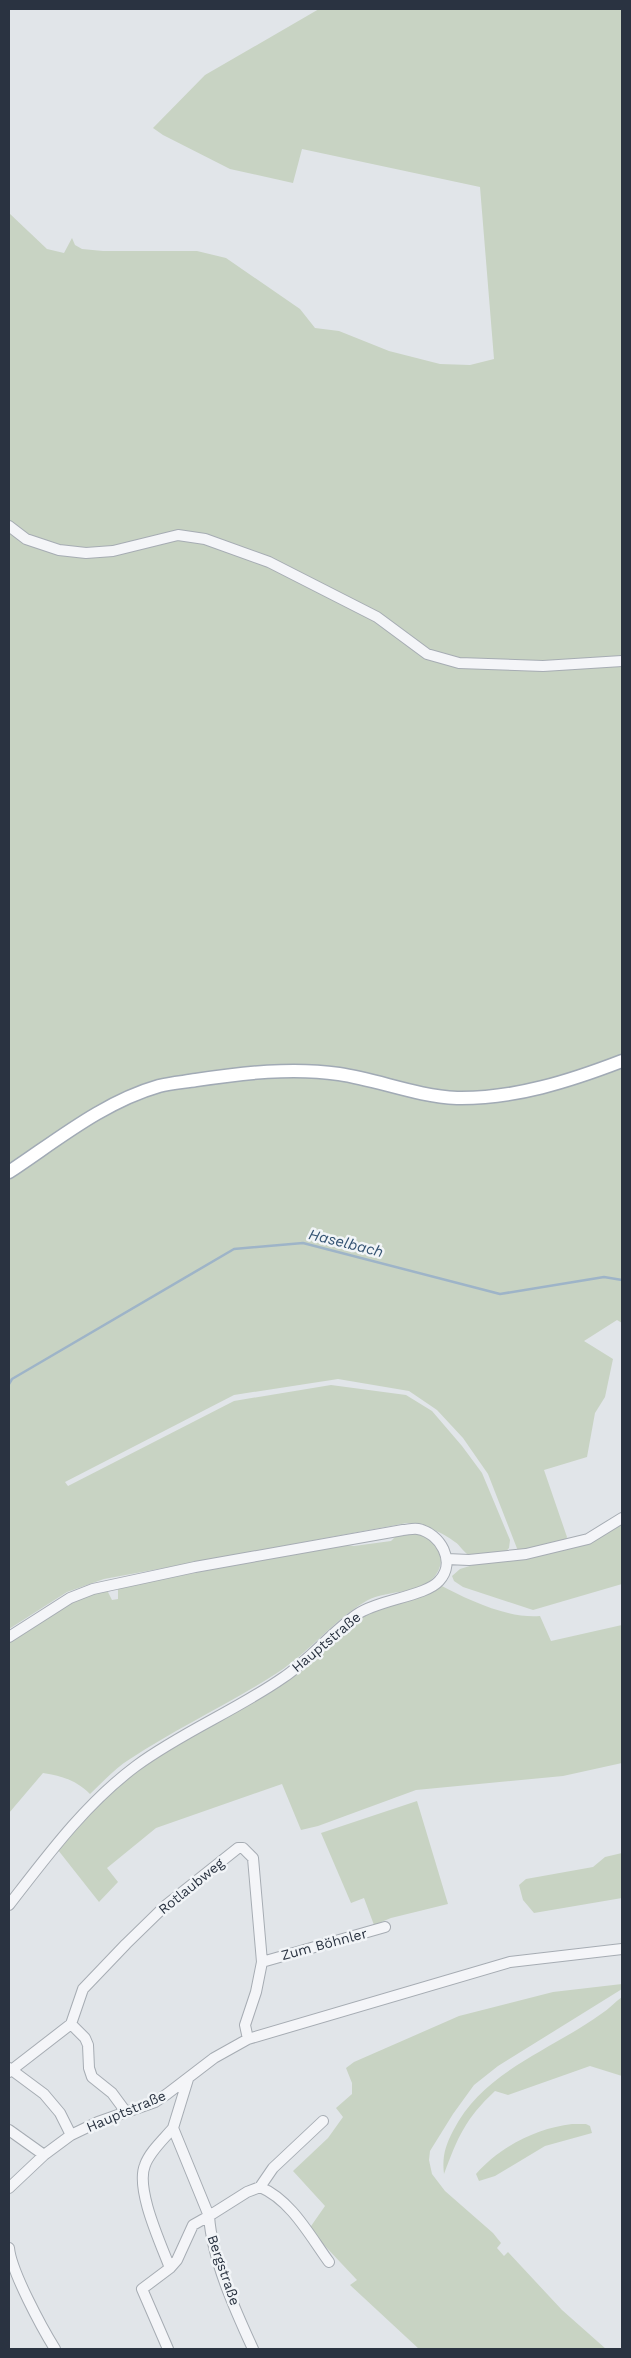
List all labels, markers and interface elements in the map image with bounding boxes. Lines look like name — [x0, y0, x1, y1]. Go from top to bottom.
water label: Haselbach — [307, 1225, 385, 1261]
street label: Hauptstraße — [288, 1609, 364, 1675]
street label: Rotlaubweg — [155, 1854, 227, 1917]
street label: Zum Böhnler — [279, 1925, 369, 1963]
street label: Hauptstraße — [84, 2087, 168, 2135]
street label: Bergstraße — [204, 2233, 244, 2307]

